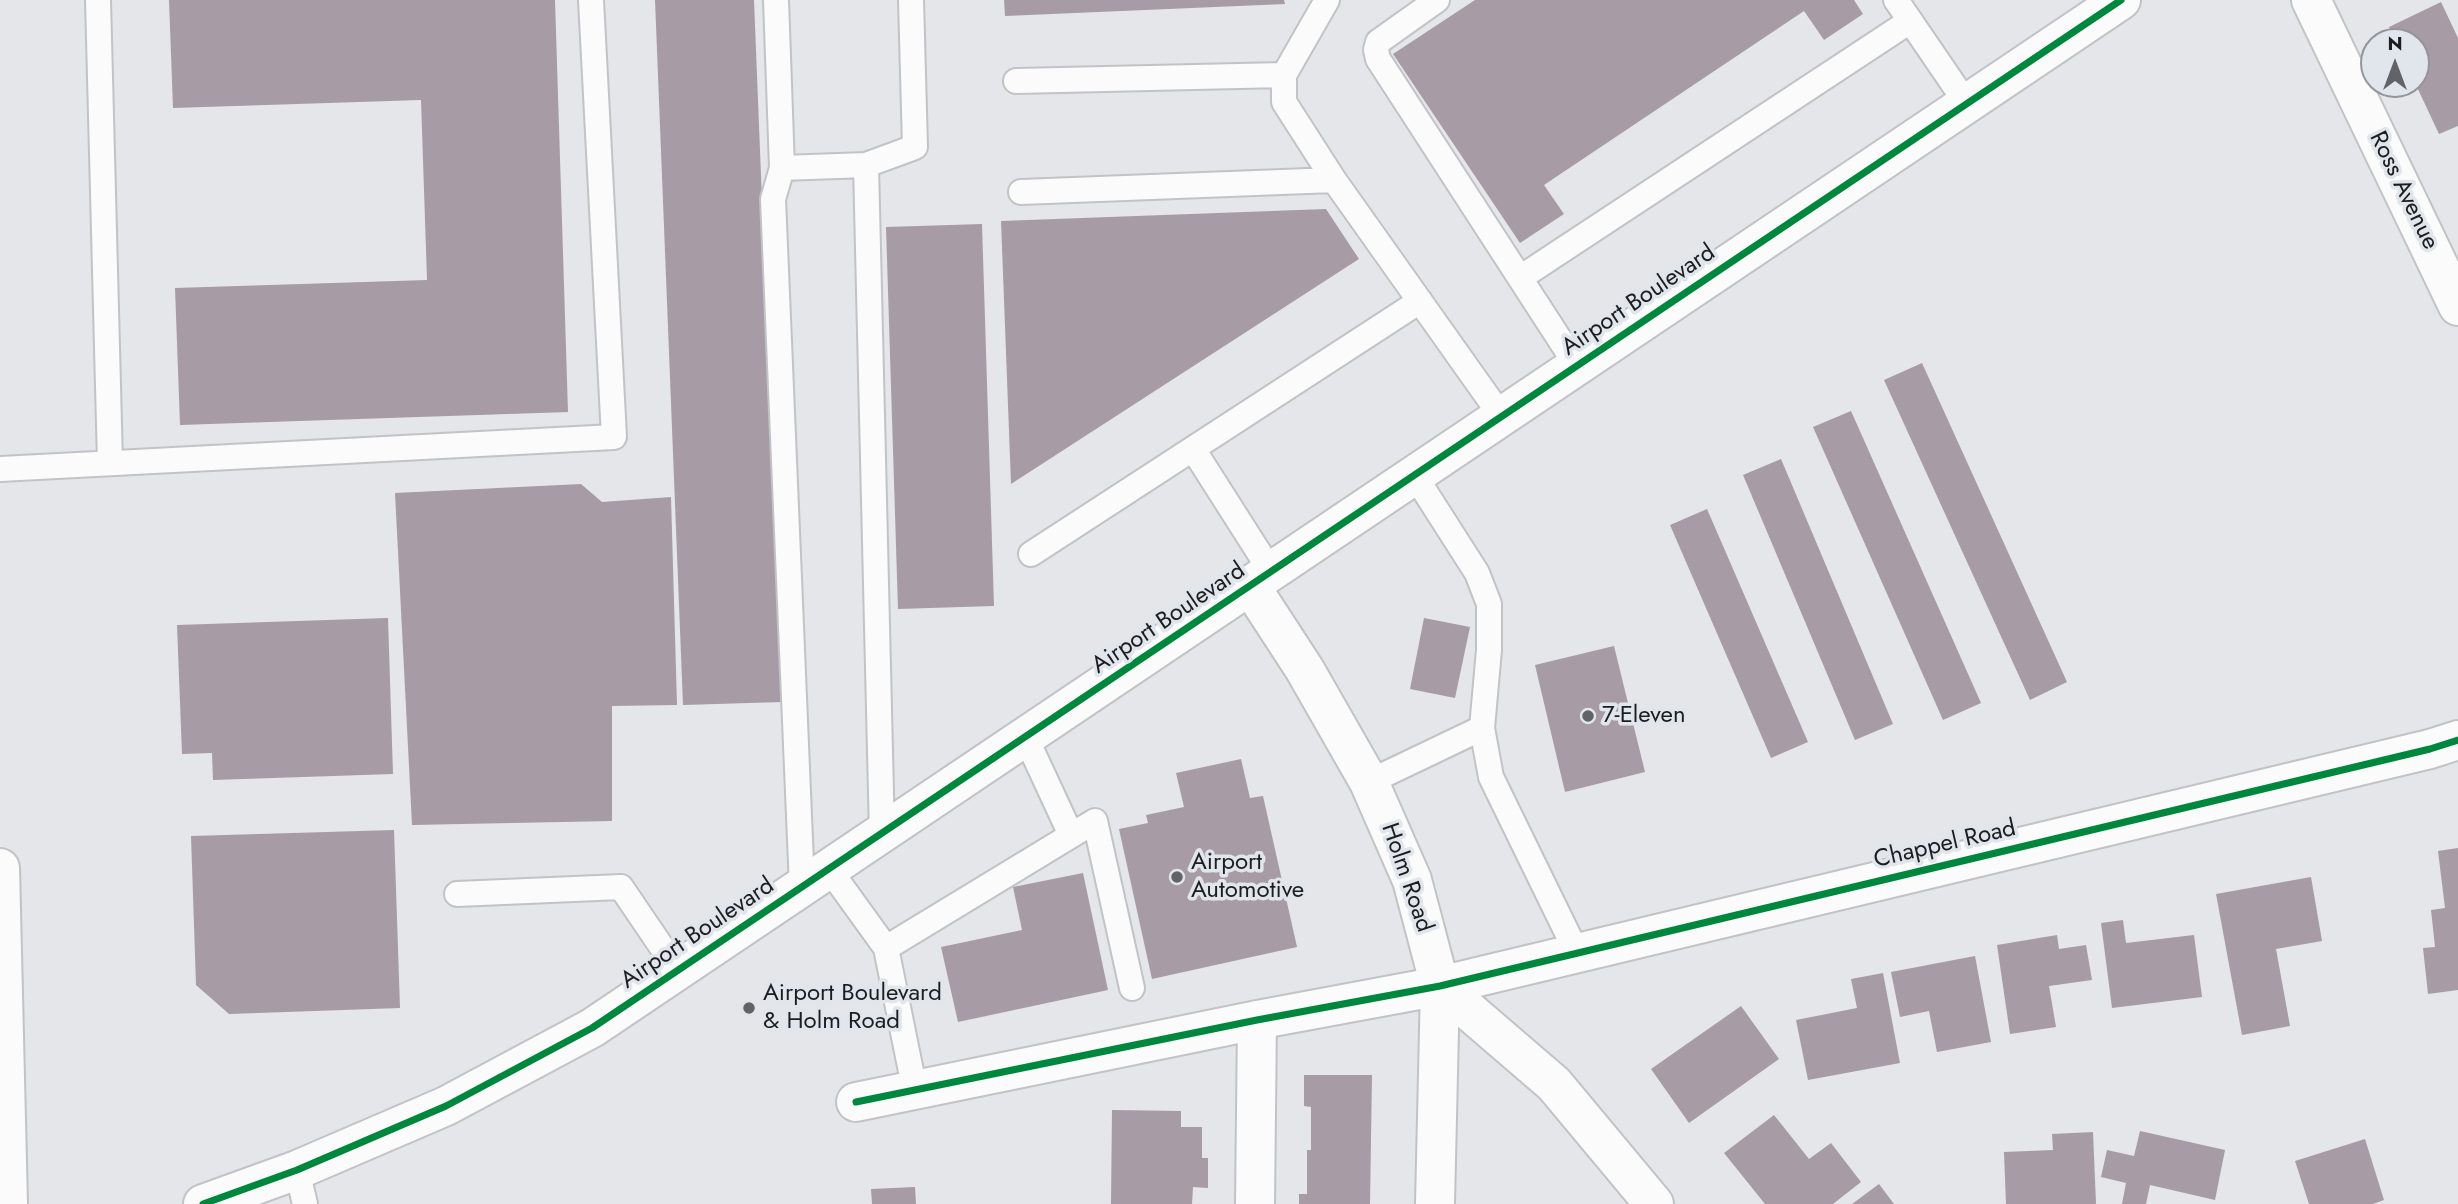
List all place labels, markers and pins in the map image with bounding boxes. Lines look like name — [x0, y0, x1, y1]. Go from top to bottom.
place label: 7-Eleven — [1602, 702, 1686, 730]
marker: 7-Eleven — [1580, 708, 1596, 724]
place label: Airport Automotive — [1191, 849, 1304, 905]
marker: Airport Automotive — [1169, 869, 1185, 885]
place label: Airport Boulevard & Holm Road — [763, 980, 942, 1036]
marker: Airport Boulevard & Holm Road — [741, 1000, 757, 1016]

